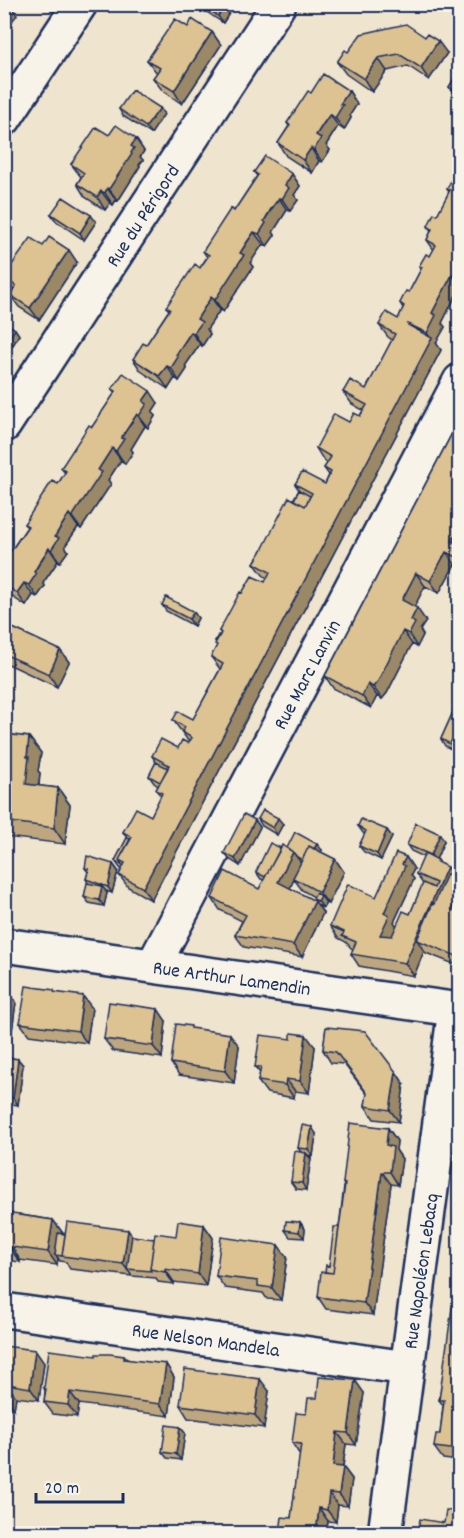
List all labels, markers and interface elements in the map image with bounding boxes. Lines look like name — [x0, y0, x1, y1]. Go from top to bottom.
street label: Rue du Périgord — [101, 160, 188, 274]
street label: Rue Marc Lanvin — [268, 615, 349, 735]
street label: Rue Arthur Lamendin — [151, 955, 312, 1005]
street label: Rue Napoléon Lebacq — [398, 1192, 448, 1351]
street label: Rue Nelson Mandela — [130, 1318, 282, 1366]
scale bar — [36, 1466, 123, 1504]
text: 20 m — [45, 1477, 79, 1502]

